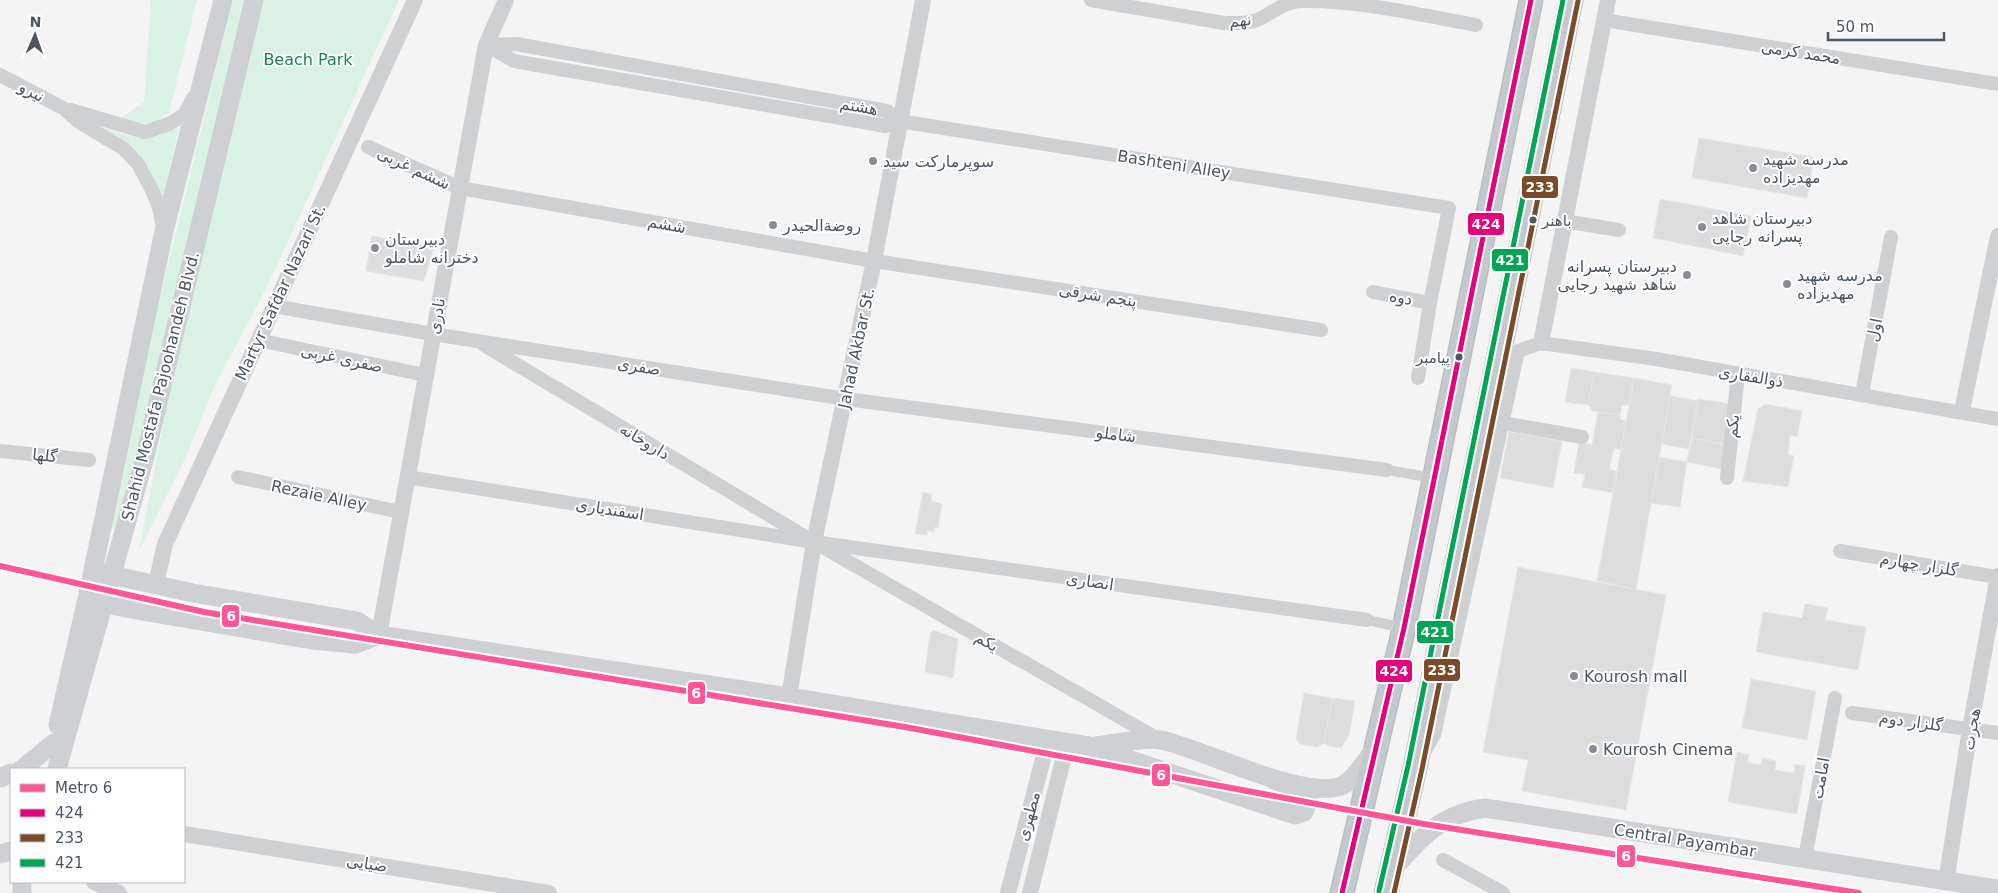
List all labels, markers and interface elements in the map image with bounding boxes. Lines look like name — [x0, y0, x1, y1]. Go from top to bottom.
north arrow — [10, 10, 60, 60]
street label: نهم — [1228, 10, 1252, 32]
scale bar — [1828, 10, 1944, 42]
text: N — [29, 14, 42, 30]
text: 50 m — [1836, 18, 1874, 36]
street label: محمد کرمی — [1760, 37, 1842, 69]
park label: Beach Park — [263, 50, 353, 69]
street label: نیرو — [15, 77, 48, 107]
street label: هشتم — [838, 94, 879, 119]
street label: ششم غربی — [374, 143, 453, 195]
street label: Bashteni Alley — [1116, 146, 1232, 183]
place label: مدرسه شهید مهدیزاده — [1763, 150, 1849, 188]
place label: سوپرمارکت سید — [883, 152, 994, 172]
marker: سوپرمارکت سید — [867, 155, 879, 167]
marker: مدرسه شهید مهدیزاده — [1747, 162, 1759, 174]
line badge: 233 — [1521, 175, 1559, 199]
text: 233 — [1525, 179, 1555, 195]
street label: Martyr Safdar Nazari St. — [231, 201, 330, 383]
place label: دبیرستان شاهد پسرانه رجایی — [1712, 209, 1812, 247]
street label: ششم — [646, 212, 687, 237]
line badge: 424 — [1467, 212, 1505, 236]
place label: باهنر — [1541, 212, 1571, 230]
marker: باهنر — [1528, 215, 1538, 225]
place label: روضةالحیدر — [782, 216, 861, 236]
text: 424 — [1471, 216, 1501, 232]
marker: روضةالحیدر — [767, 219, 779, 231]
marker: دبیرستان شاهد پسرانه رجایی — [1696, 221, 1708, 233]
place label: دبیرستان دخترانه شاملو — [384, 230, 479, 268]
marker: دبیرستان دخترانه شاملو — [369, 242, 381, 254]
line badge: 421 — [1491, 248, 1529, 272]
street label: Shahid Mostafa Pajoohandeh Blvd. — [118, 250, 203, 523]
text: 421 — [1495, 252, 1525, 268]
place label: دبیرستان پسرانه شاهد شهید رجایی — [1557, 257, 1677, 295]
place label: مدرسه شهيد مهديزاده — [1797, 266, 1883, 304]
marker: دبیرستان پسرانه شاهد شهید رجایی — [1681, 269, 1693, 281]
marker: مدرسه شهيد مهديزاده — [1781, 278, 1793, 290]
street label: پنجم شرقی — [1057, 280, 1138, 312]
street label: Jahad Akbar St. — [834, 286, 879, 411]
street label: دوه — [1387, 286, 1414, 310]
street label: نادری — [424, 296, 450, 336]
street label: اول — [1863, 317, 1887, 344]
street label: صفری غربی — [299, 341, 385, 377]
place label: پیامبر — [1415, 349, 1450, 368]
marker: پیامبر — [1454, 352, 1464, 362]
street label: صفری — [616, 354, 662, 380]
street label: ذوالفقاری — [1717, 362, 1785, 392]
street label: یکم — [1722, 413, 1743, 439]
street label: داروخانه — [616, 419, 673, 465]
street label: شاملو — [1094, 422, 1137, 447]
street label: گلها — [31, 445, 59, 467]
street label: Rezaie Alley — [269, 476, 368, 515]
street label: اسفندیاری — [574, 495, 645, 525]
street label: گلزار چهارم — [1878, 549, 1960, 581]
street label: انصاری — [1065, 569, 1115, 595]
line badge: 6 — [221, 604, 240, 628]
text: 6 — [226, 608, 236, 624]
line badge: 421 — [1416, 620, 1454, 644]
text: 421 — [1420, 624, 1450, 640]
street label: یکم — [972, 627, 1002, 656]
line badge: 233 — [1423, 658, 1461, 682]
line badge: 424 — [1375, 659, 1413, 683]
text: 233 — [1427, 662, 1457, 678]
text: 424 — [1379, 663, 1409, 679]
place label: Kourosh mall — [1584, 667, 1687, 686]
marker: Kourosh mall — [1568, 670, 1580, 682]
line badge: 6 — [687, 681, 706, 705]
text: 6 — [691, 685, 701, 701]
street label: هجرت — [1959, 707, 1985, 752]
street label: گلزار دوم — [1878, 708, 1944, 736]
place label: Kourosh Cinema — [1603, 740, 1733, 759]
marker: Kourosh Cinema — [1587, 743, 1599, 755]
street label: امامت — [1807, 756, 1834, 801]
line badge: 6 — [1151, 763, 1171, 787]
text: 6 — [1156, 767, 1166, 783]
legend — [10, 768, 185, 883]
text: Metro 6 — [55, 779, 112, 797]
street label: مطهری — [1013, 789, 1045, 843]
text: 424 — [55, 804, 84, 822]
street label: Central Payambar — [1613, 820, 1758, 861]
text: 233 — [55, 829, 84, 847]
line badge: 6 — [1616, 844, 1636, 868]
text: 6 — [1621, 848, 1631, 864]
street label: ضیایی — [345, 851, 389, 876]
text: 421 — [55, 854, 84, 872]

